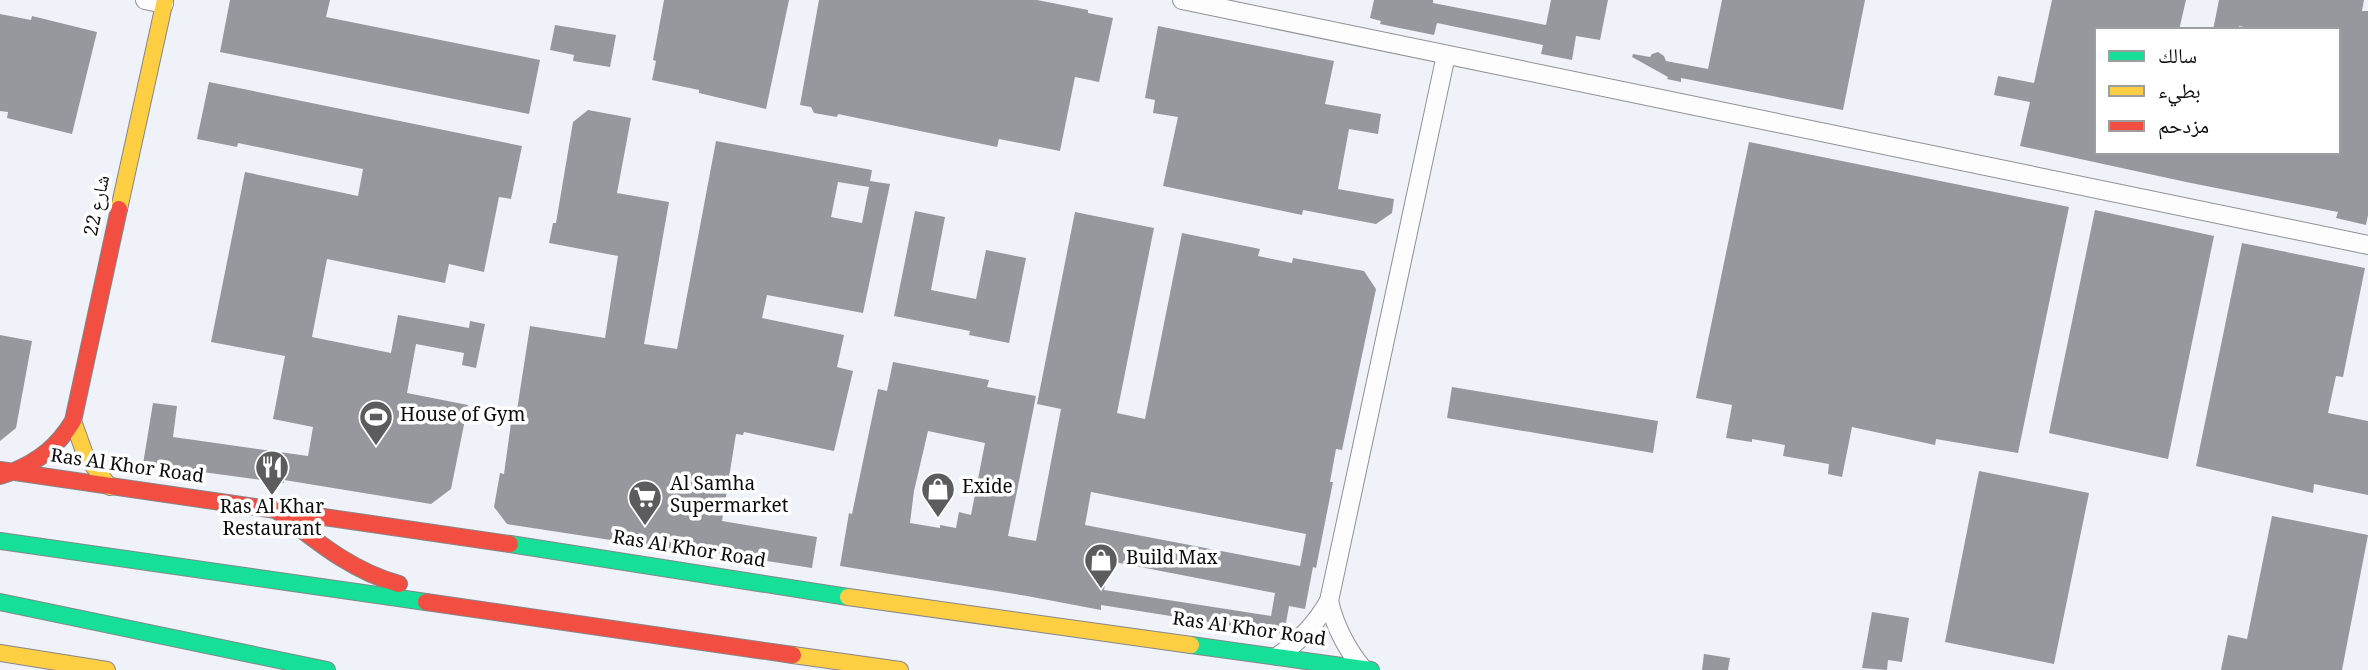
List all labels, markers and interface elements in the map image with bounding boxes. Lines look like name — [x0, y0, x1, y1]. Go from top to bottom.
legend — [2095, 28, 2340, 154]
text: سالك — [2158, 41, 2197, 76]
text: بطيء — [2158, 76, 2201, 111]
text: مزدحم — [2158, 111, 2209, 146]
street label: شارع 22 — [77, 173, 121, 239]
sports icon: House of Gym — [357, 398, 395, 447]
place label: House of Gym — [400, 401, 526, 433]
street label: Ras Al Khor Road — [48, 441, 206, 495]
restaurant icon: Ras Al Khar Restaurant — [253, 448, 291, 497]
place label: Al Samha Supermarket — [670, 470, 789, 524]
shop icon: Exide — [919, 470, 957, 519]
place label: Exide — [962, 473, 1013, 505]
supermarket icon: Al Samha Supermarket — [626, 478, 664, 527]
place label: Ras Al Khar Restaurant — [220, 493, 324, 547]
street label: Ras Al Khor Road — [610, 523, 768, 579]
shop icon: Build Max — [1082, 541, 1120, 590]
place label: Build Max — [1126, 544, 1218, 576]
street label: Ras Al Khor Road — [1170, 604, 1328, 658]

